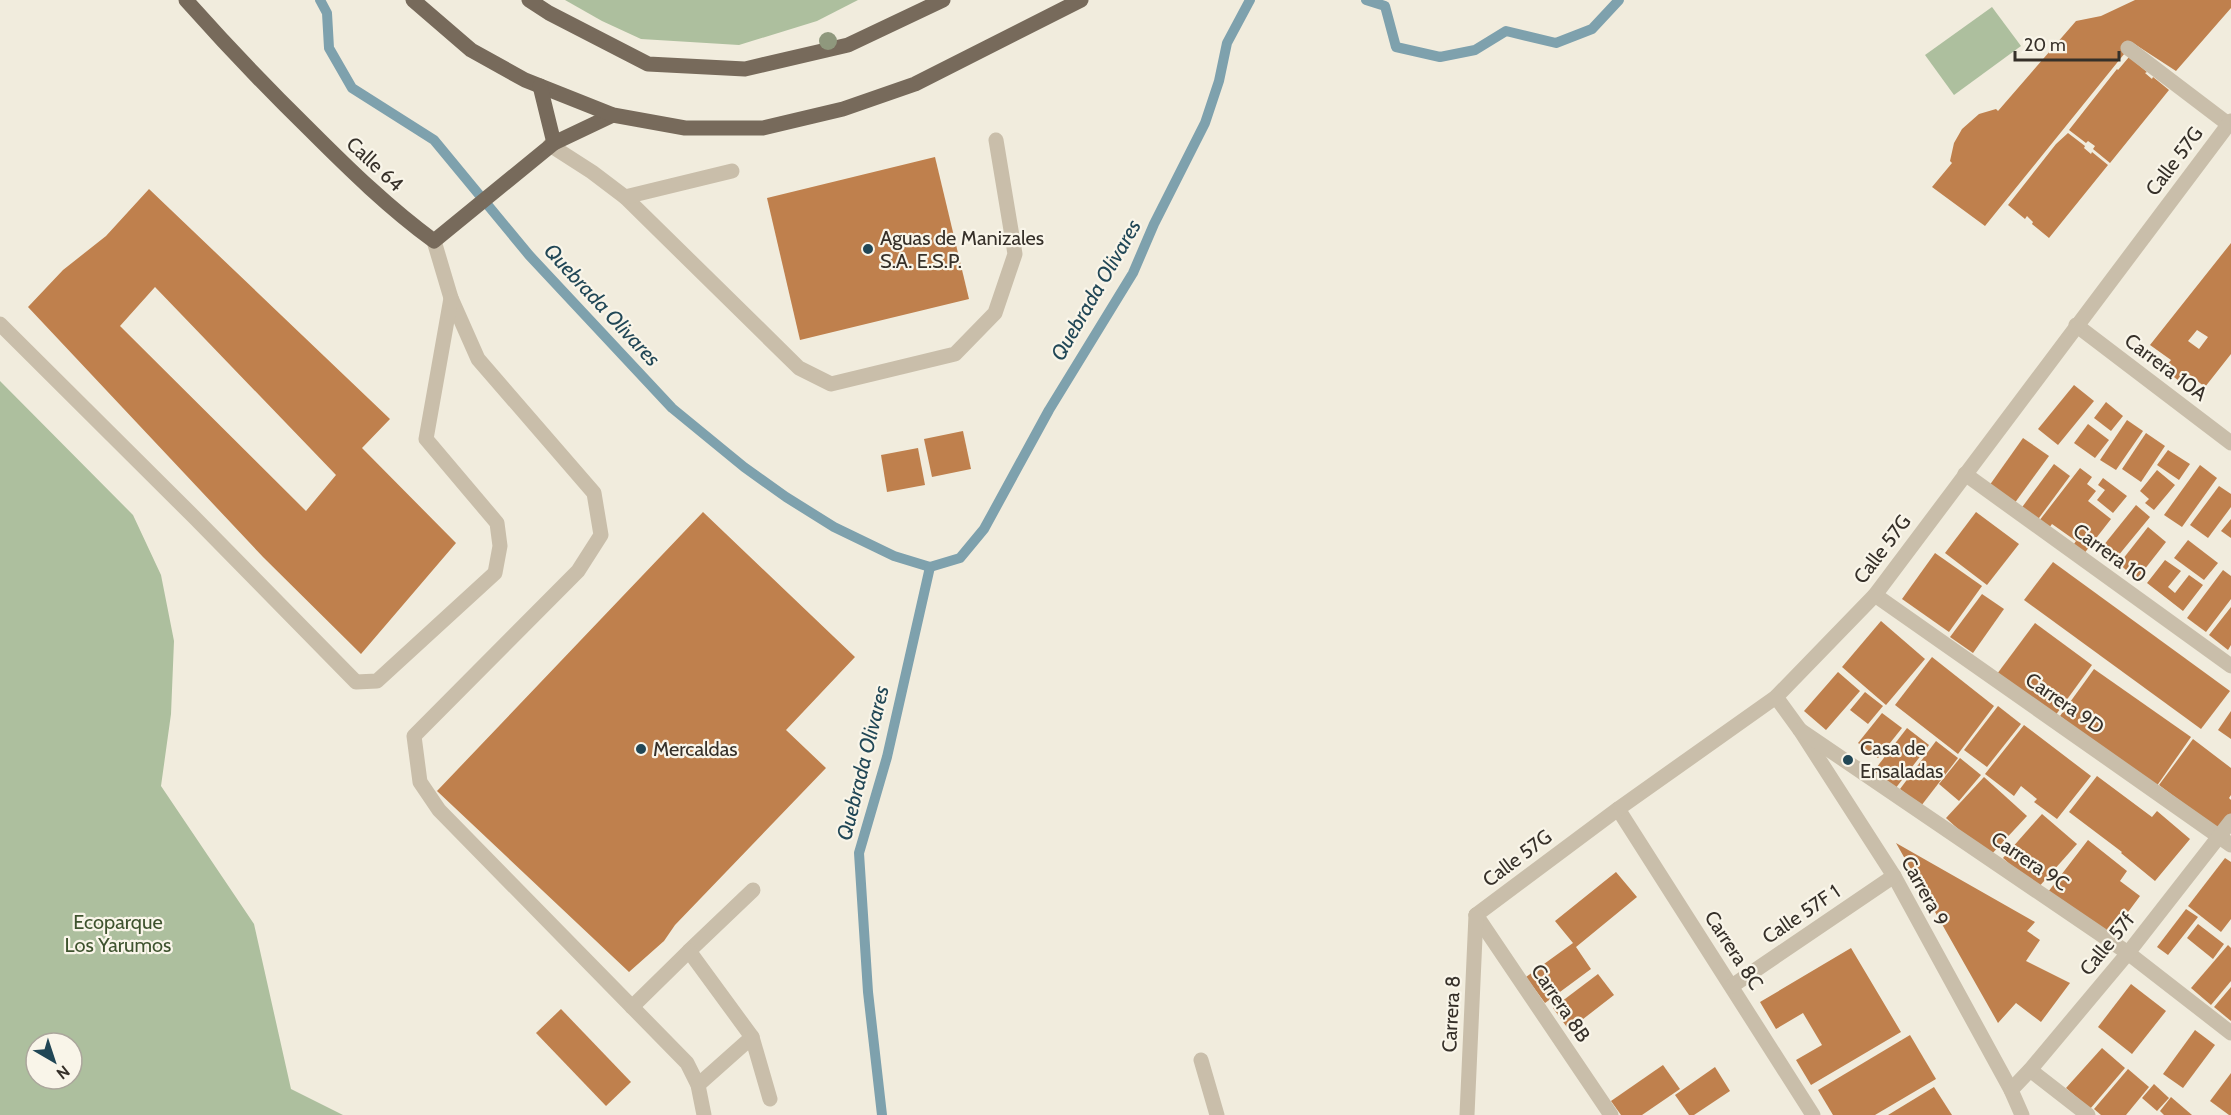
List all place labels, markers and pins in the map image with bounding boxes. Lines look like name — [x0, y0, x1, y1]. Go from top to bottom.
place label: Aguas de Manizales S.A. E.S.P. — [880, 226, 1044, 273]
marker: Aguas de Manizales S.A. E.S.P. — [861, 242, 875, 256]
place label: Casa de Ensaladas — [1860, 736, 1943, 783]
place label: Mercaldas — [653, 737, 738, 761]
marker: Mercaldas — [634, 742, 648, 756]
marker: Casa de Ensaladas — [1841, 753, 1855, 767]

